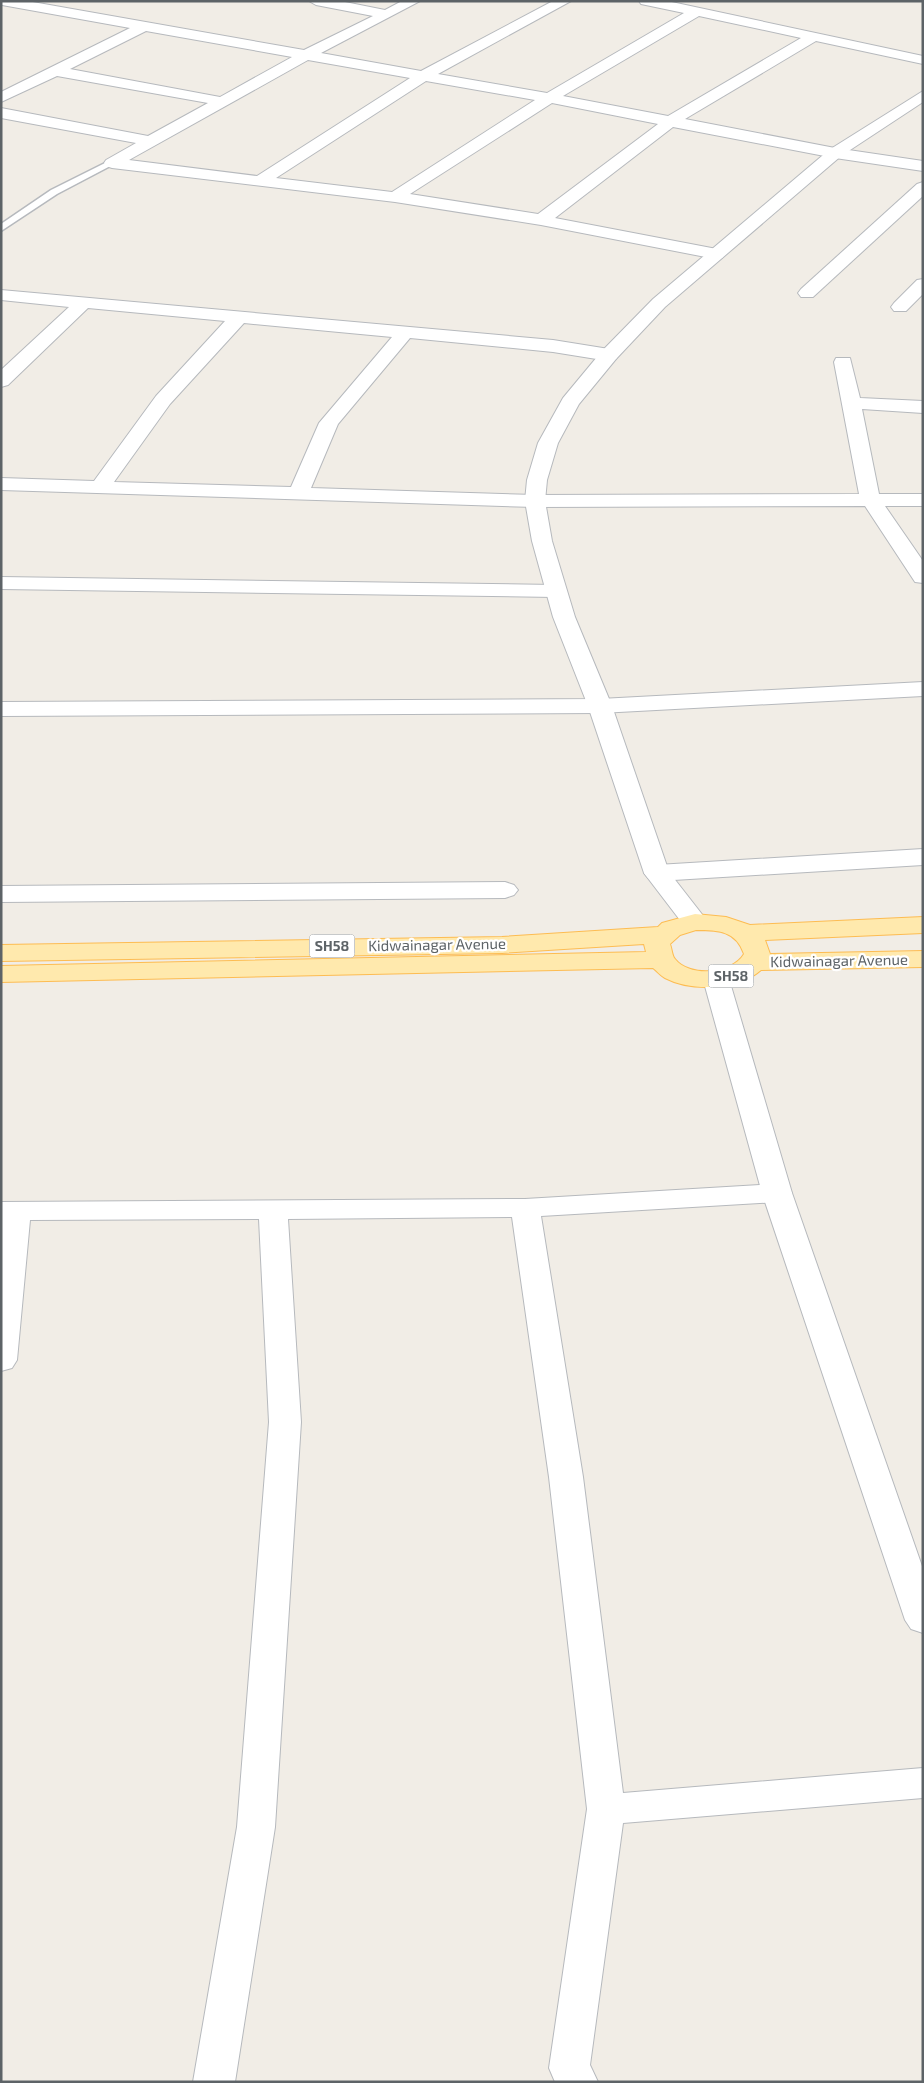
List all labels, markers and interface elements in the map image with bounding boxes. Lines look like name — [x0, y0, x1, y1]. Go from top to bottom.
road number: SH58 — [310, 934, 354, 958]
street label: Kidwainagar Avenue — [368, 934, 506, 954]
street label: Kidwainagar Avenue — [770, 950, 908, 970]
road number: SH58 — [708, 964, 754, 988]

